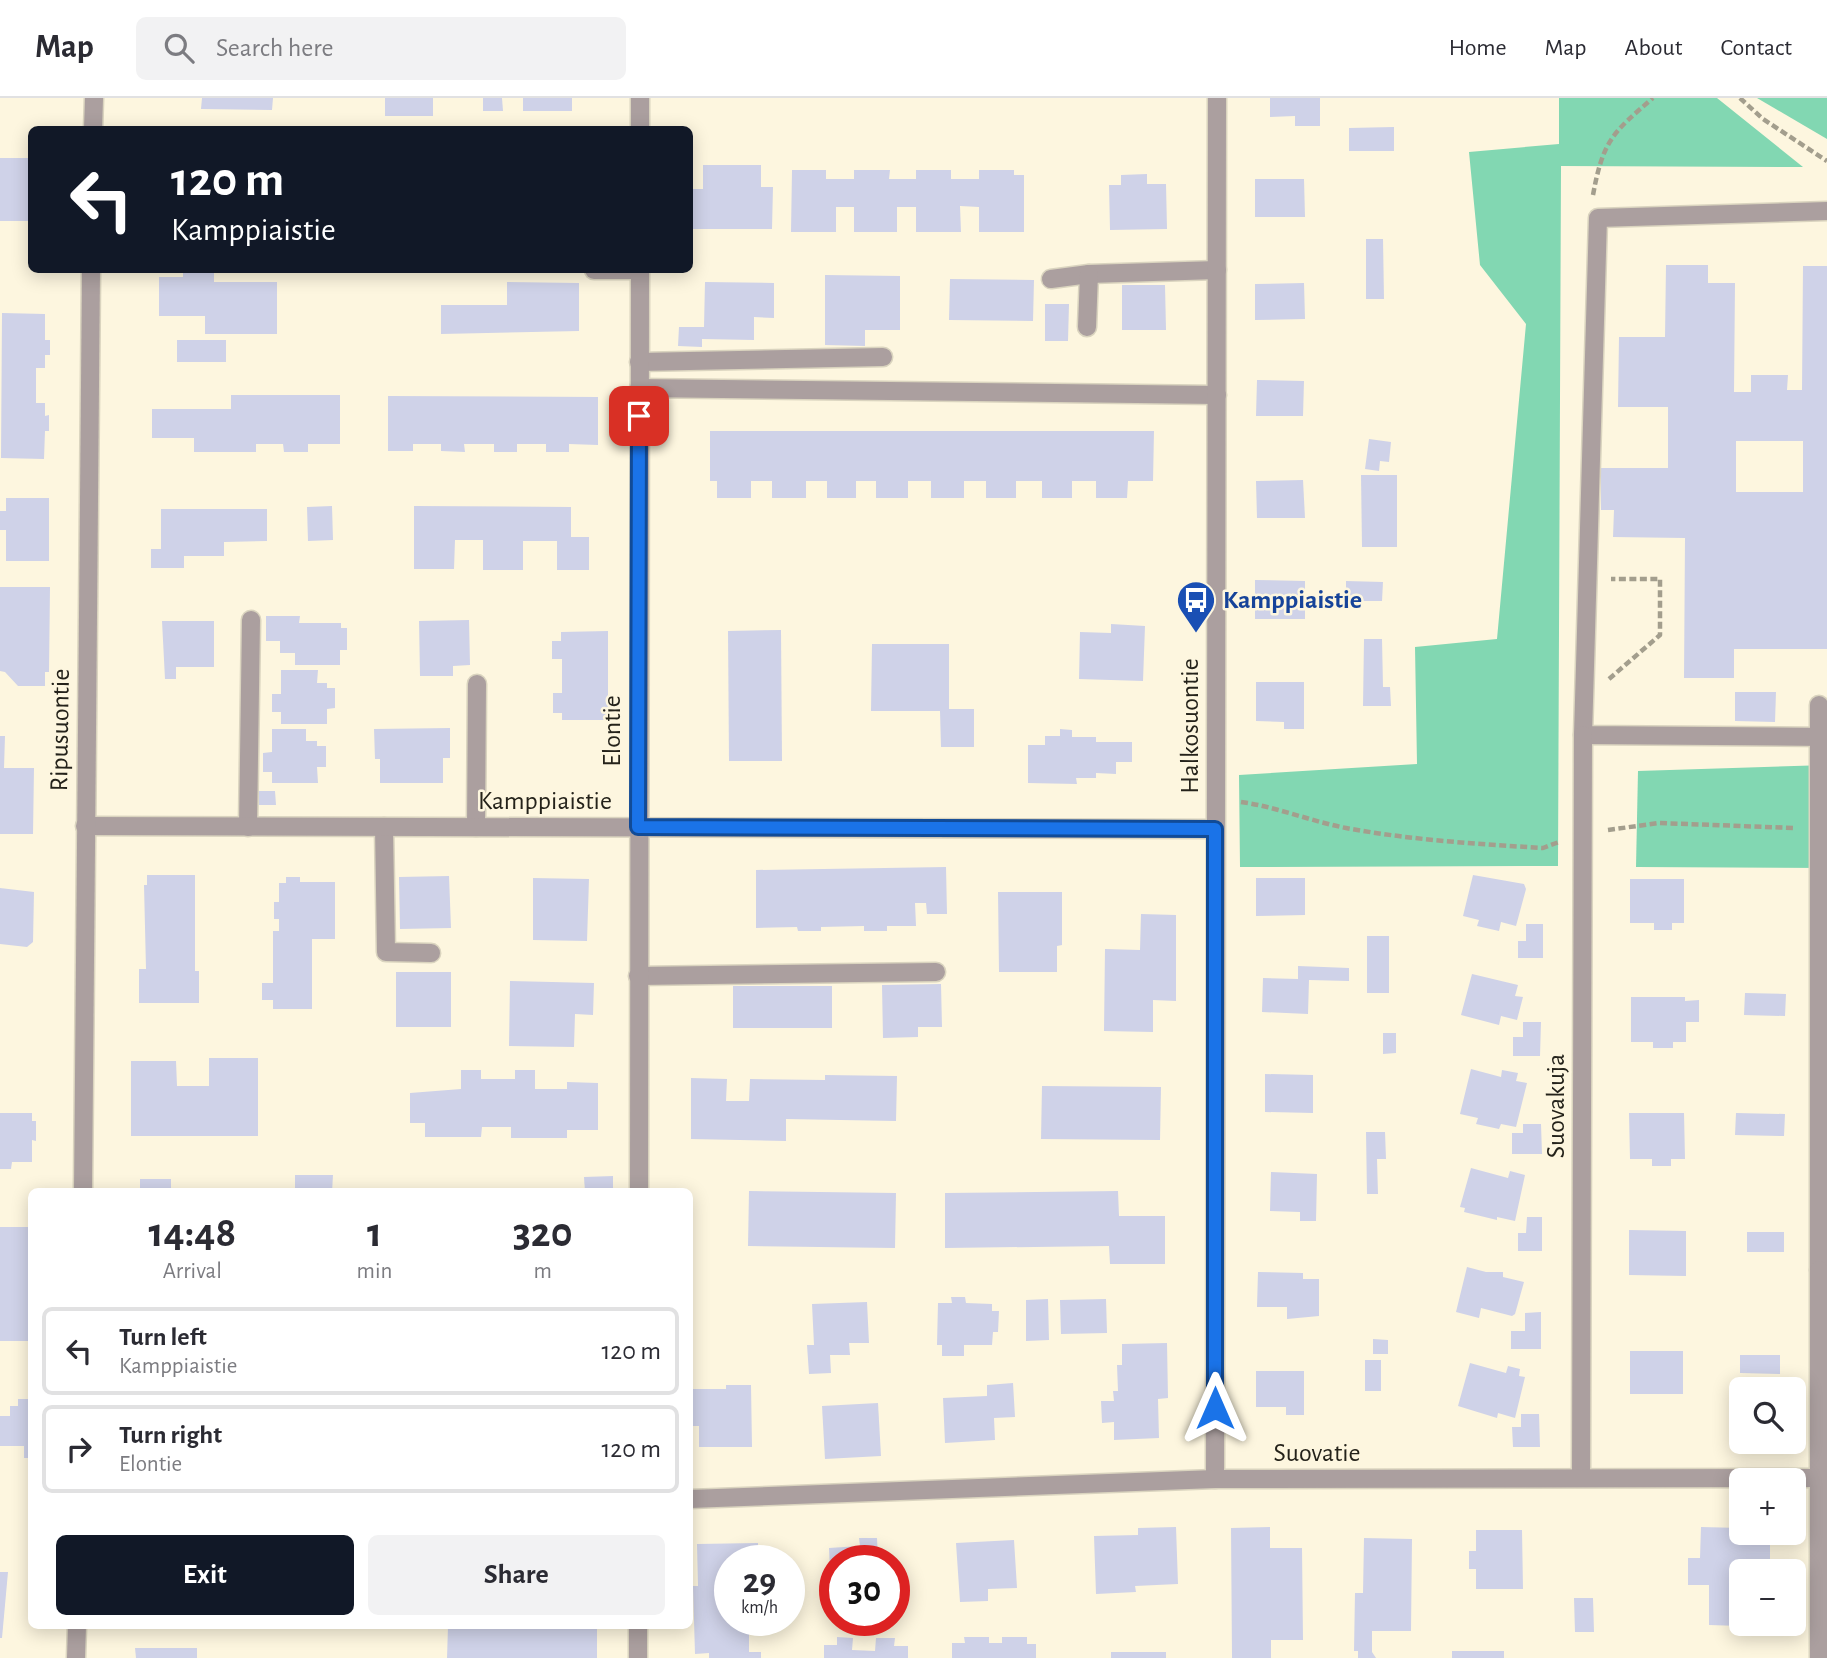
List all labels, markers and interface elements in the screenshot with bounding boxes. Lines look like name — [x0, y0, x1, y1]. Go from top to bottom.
search box — [136, 17, 626, 80]
icon: search — [160, 29, 198, 67]
text: Map — [35, 31, 94, 64]
text: Search here — [216, 35, 334, 61]
text: Home — [1449, 36, 1507, 60]
text: Map — [1545, 36, 1587, 60]
text: About — [1625, 36, 1682, 60]
text: Contact — [1720, 36, 1792, 60]
icon: left — [56, 154, 147, 245]
text: 120 m — [171, 156, 284, 205]
text: Kamppiaistie — [171, 214, 336, 246]
pin — [609, 386, 669, 446]
icon: arrive — [620, 397, 658, 435]
bus stop icon: Kamppiaistie — [1175, 579, 1217, 634]
place label: Kamppiaistie — [1223, 587, 1362, 613]
street label: Halkosuontie — [1177, 658, 1203, 794]
street label: Ripusuontie — [46, 668, 74, 792]
street label: Elontie — [599, 695, 625, 767]
street label: Kamppiaistie — [478, 788, 612, 814]
street label: Suovakuja — [1543, 1054, 1569, 1158]
text: 14:48 — [148, 1212, 236, 1254]
text: 1 — [367, 1212, 382, 1254]
text: 320 — [513, 1212, 573, 1254]
text: Arrival — [163, 1260, 222, 1283]
text: min — [357, 1260, 392, 1283]
text: m — [533, 1260, 552, 1283]
text: Turn left — [119, 1324, 207, 1350]
icon: left — [60, 1332, 98, 1370]
text: 120 m — [601, 1338, 661, 1364]
text: Kamppiaistie — [119, 1355, 237, 1378]
position arrow — [1178, 1371, 1252, 1445]
map controls — [1729, 1377, 1806, 1636]
button: search — [1729, 1377, 1806, 1454]
text: Turn right — [119, 1422, 222, 1448]
icon: right — [60, 1430, 98, 1468]
text: 120 m — [601, 1436, 661, 1462]
street label: Suovatie — [1273, 1440, 1361, 1466]
text: Elontie — [119, 1453, 182, 1476]
button: + — [1729, 1468, 1806, 1545]
button: Exit — [56, 1535, 354, 1615]
button: Share — [368, 1535, 665, 1615]
speed limit sign: 30 — [819, 1545, 910, 1636]
button: − — [1729, 1559, 1806, 1636]
text: 29 — [743, 1564, 776, 1599]
text: km/h — [741, 1599, 778, 1617]

